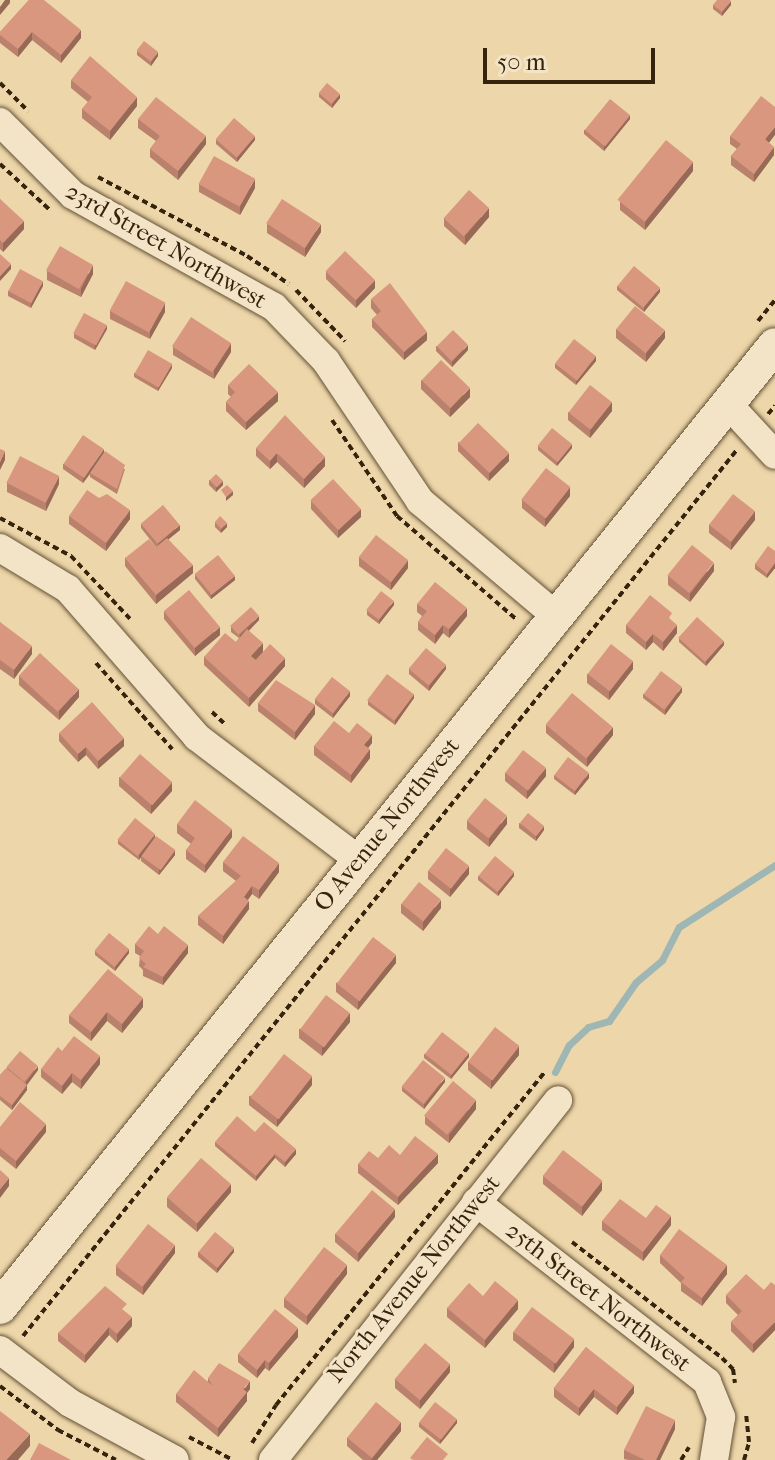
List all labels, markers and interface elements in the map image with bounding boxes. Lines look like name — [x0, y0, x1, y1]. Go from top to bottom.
scale bar — [487, 32, 659, 82]
text: 50 m — [497, 48, 546, 76]
street label: 23rd Street Northwest — [60, 177, 272, 315]
street label: O Avenue Northwest — [308, 732, 466, 918]
street label: North Avenue Northwest — [322, 1170, 506, 1388]
street label: 25th Street Northwest — [500, 1216, 696, 1378]

